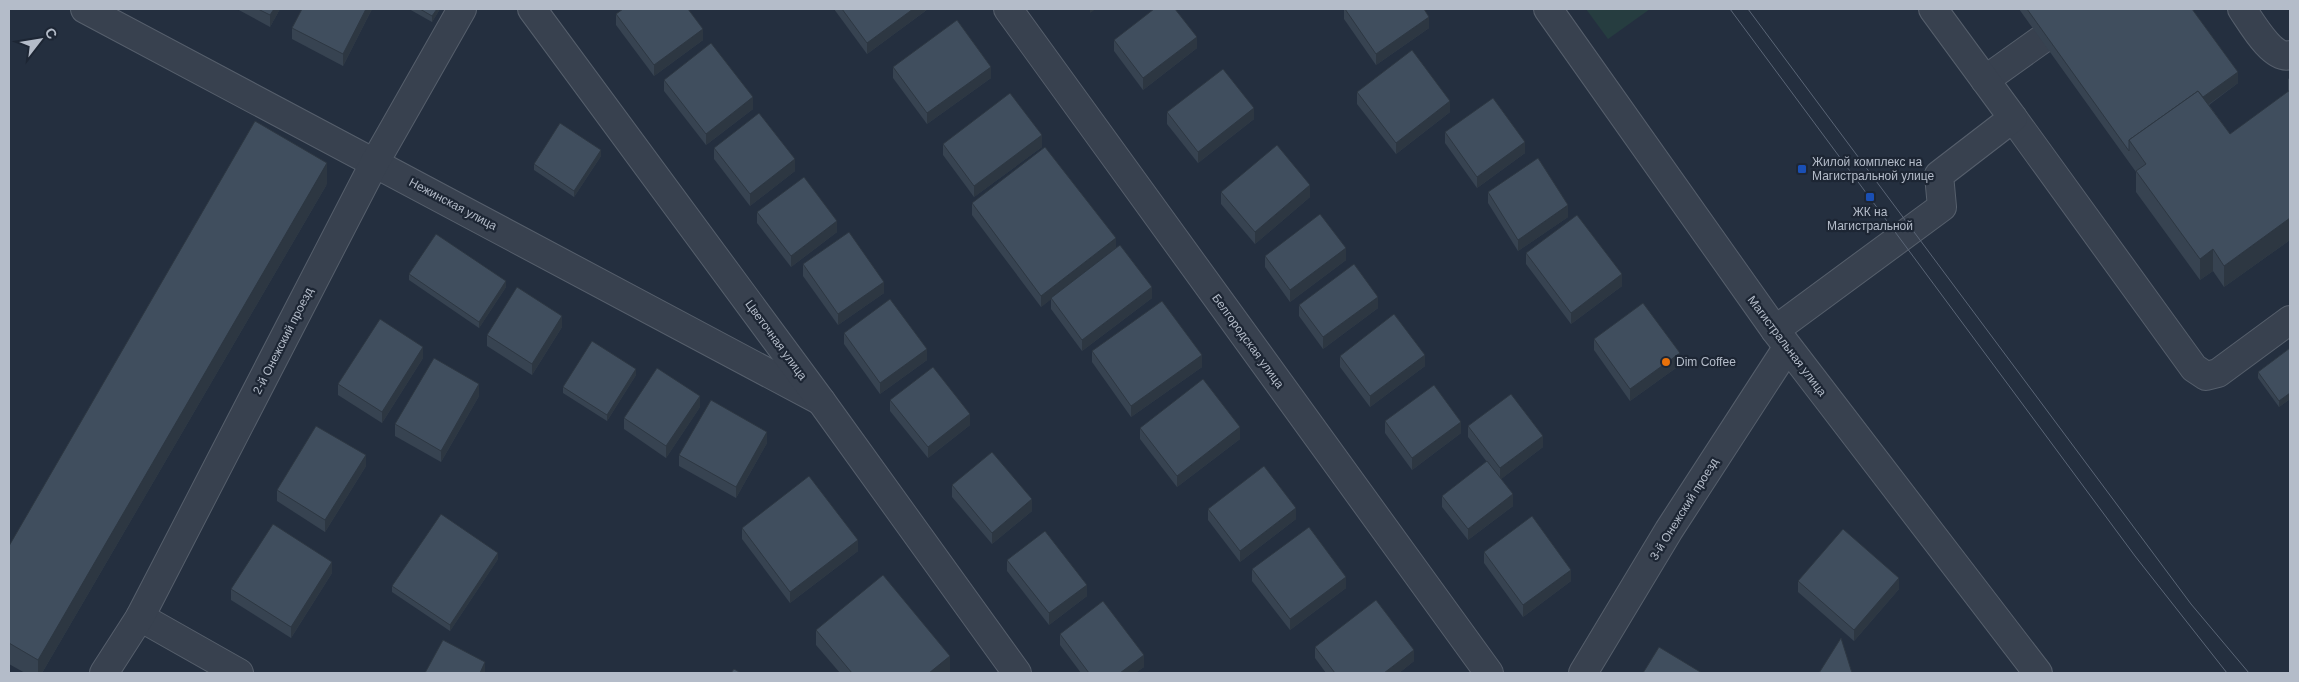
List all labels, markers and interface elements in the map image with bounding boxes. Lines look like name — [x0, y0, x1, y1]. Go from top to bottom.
north arrow — [15, 15, 65, 65]
text: С — [42, 25, 61, 42]
place label: Жилой комплекс на Магистральной улице — [1812, 155, 1935, 183]
marker: Жилой комплекс на Магистральной улице — [1796, 163, 1808, 175]
street label: Нежинская улица — [407, 175, 500, 233]
marker: ЖК на Магистральной — [1864, 191, 1876, 203]
place label: ЖК на Магистральной — [1827, 205, 1913, 233]
street label: 2-й Онежский проезд — [250, 285, 316, 397]
street label: Белгородская улица — [1209, 291, 1287, 391]
street label: Магистральная улица — [1745, 293, 1830, 399]
street label: Цветочная улица — [742, 297, 810, 383]
place label: Dim Coffee — [1676, 355, 1736, 369]
marker: Dim Coffee — [1660, 356, 1672, 368]
street label: 3-й Онежский проезд — [1647, 455, 1721, 563]

